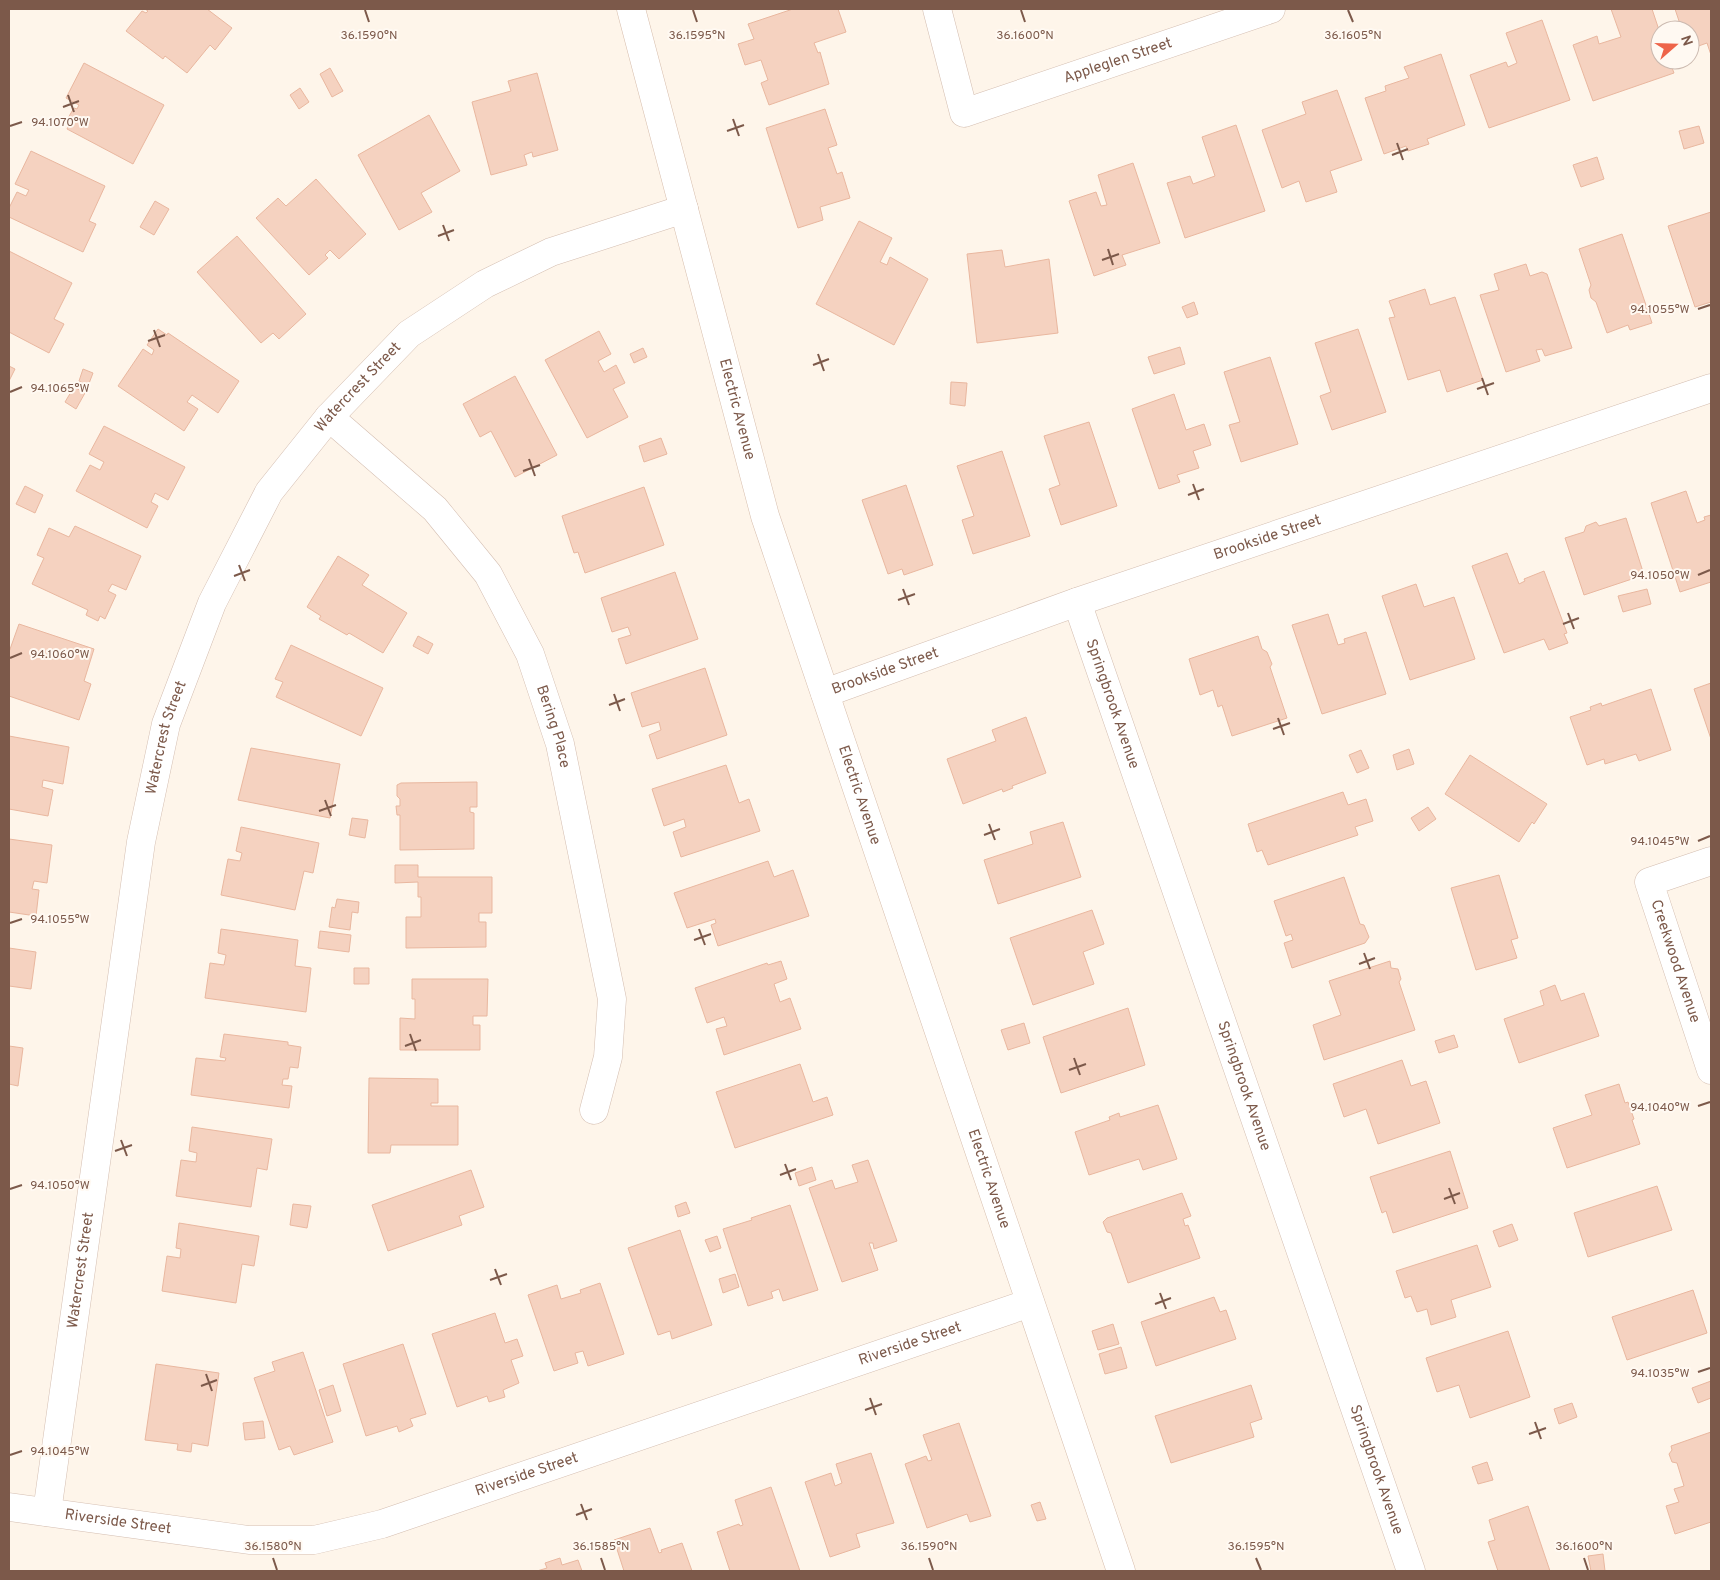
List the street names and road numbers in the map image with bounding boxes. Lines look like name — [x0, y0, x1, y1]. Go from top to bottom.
street label: Appleglen Street — [1061, 34, 1175, 88]
street label: Watercrest Street — [311, 338, 405, 436]
street label: Electric Avenue — [714, 357, 759, 462]
street label: Brookside Street — [1211, 511, 1324, 565]
street label: Springbrook Avenue — [1081, 637, 1143, 772]
street label: Brookside Street — [829, 643, 941, 699]
street label: Watercrest Street — [142, 678, 191, 796]
street label: Bering Place — [532, 683, 574, 770]
street label: Electric Avenue — [834, 743, 885, 847]
street label: Creekwood Avenue — [1646, 897, 1704, 1025]
street label: Springbrook Avenue — [1213, 1019, 1275, 1153]
street label: Electric Avenue — [963, 1127, 1014, 1231]
street label: Watercrest Street — [63, 1211, 98, 1330]
street label: Riverside Street — [856, 1318, 964, 1370]
street label: Springbrook Avenue — [1345, 1402, 1407, 1537]
street label: Riverside Street — [473, 1448, 581, 1501]
street label: Riverside Street — [63, 1505, 173, 1539]

